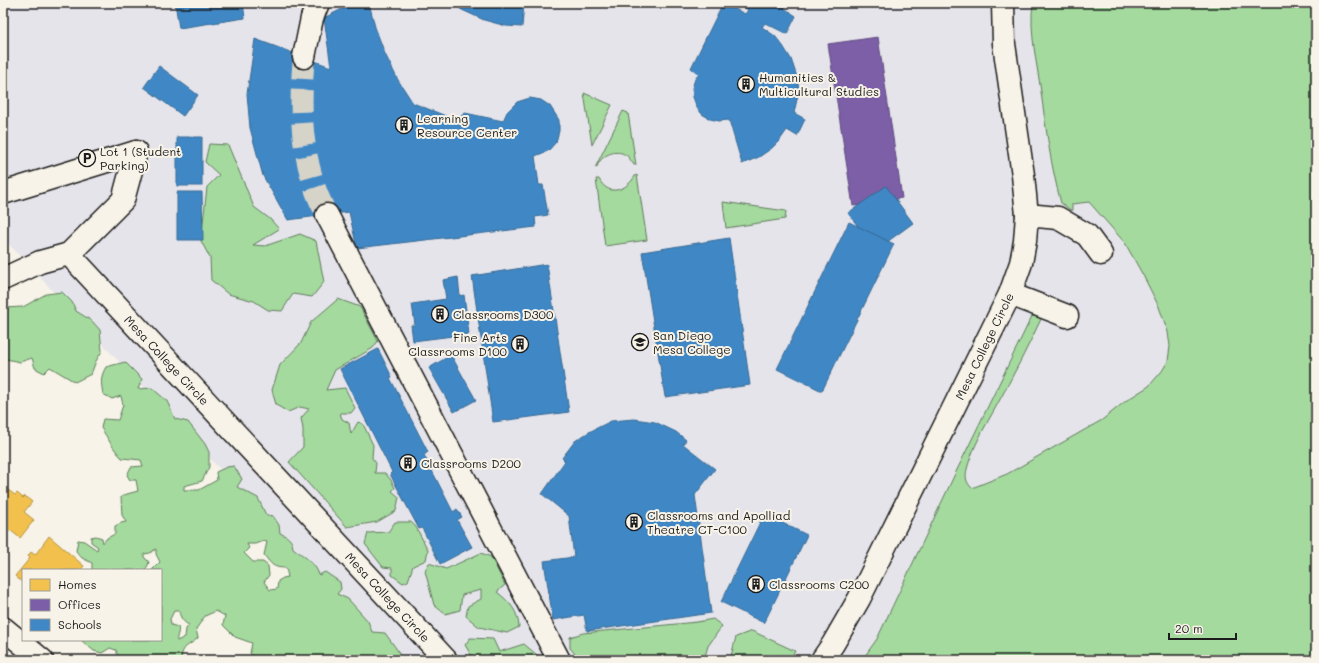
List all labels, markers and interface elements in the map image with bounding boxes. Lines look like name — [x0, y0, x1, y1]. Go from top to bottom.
place label: Humanities & Multicultural Studies — [759, 69, 879, 99]
building icon: Humanities & Multicultural Studies — [736, 74, 756, 94]
place label: Learning Resource Center — [417, 110, 517, 140]
building icon: Learning Resource Center — [394, 115, 414, 135]
place label: Lot 1 (Student Parking) — [100, 143, 181, 173]
parking icon: Lot 1 (Student Parking) — [77, 148, 97, 168]
street label: Mesa College Circle — [951, 290, 1017, 402]
building icon: Classrooms D300 — [430, 304, 450, 324]
place label: Classrooms D300 — [453, 306, 554, 322]
street label: Mesa College Circle — [121, 312, 213, 408]
place label: San Diego Mesa College — [653, 327, 731, 357]
place label: Fine Arts Classrooms D100 — [408, 329, 508, 359]
school or university icon: San Diego Mesa College — [630, 332, 650, 352]
building icon: Fine Arts Classrooms D100 — [510, 334, 530, 354]
building icon: Classrooms D200 — [398, 453, 418, 473]
place label: Classrooms D200 — [421, 455, 522, 471]
place label: Classrooms and Apolliad Theatre CT-C100 — [647, 507, 791, 537]
building icon: Classrooms and Apolliad Theatre CT-C100 — [624, 512, 644, 532]
street label: Mesa College Circle — [342, 549, 434, 645]
legend — [22, 569, 162, 641]
building icon: Classrooms C200 — [746, 574, 766, 594]
text: Homes — [58, 576, 97, 592]
place label: Classrooms C200 — [769, 576, 870, 592]
text: Offices — [58, 596, 101, 612]
scale bar — [1169, 615, 1236, 641]
text: Schools — [58, 616, 102, 632]
text: 20 m — [1175, 620, 1203, 636]

